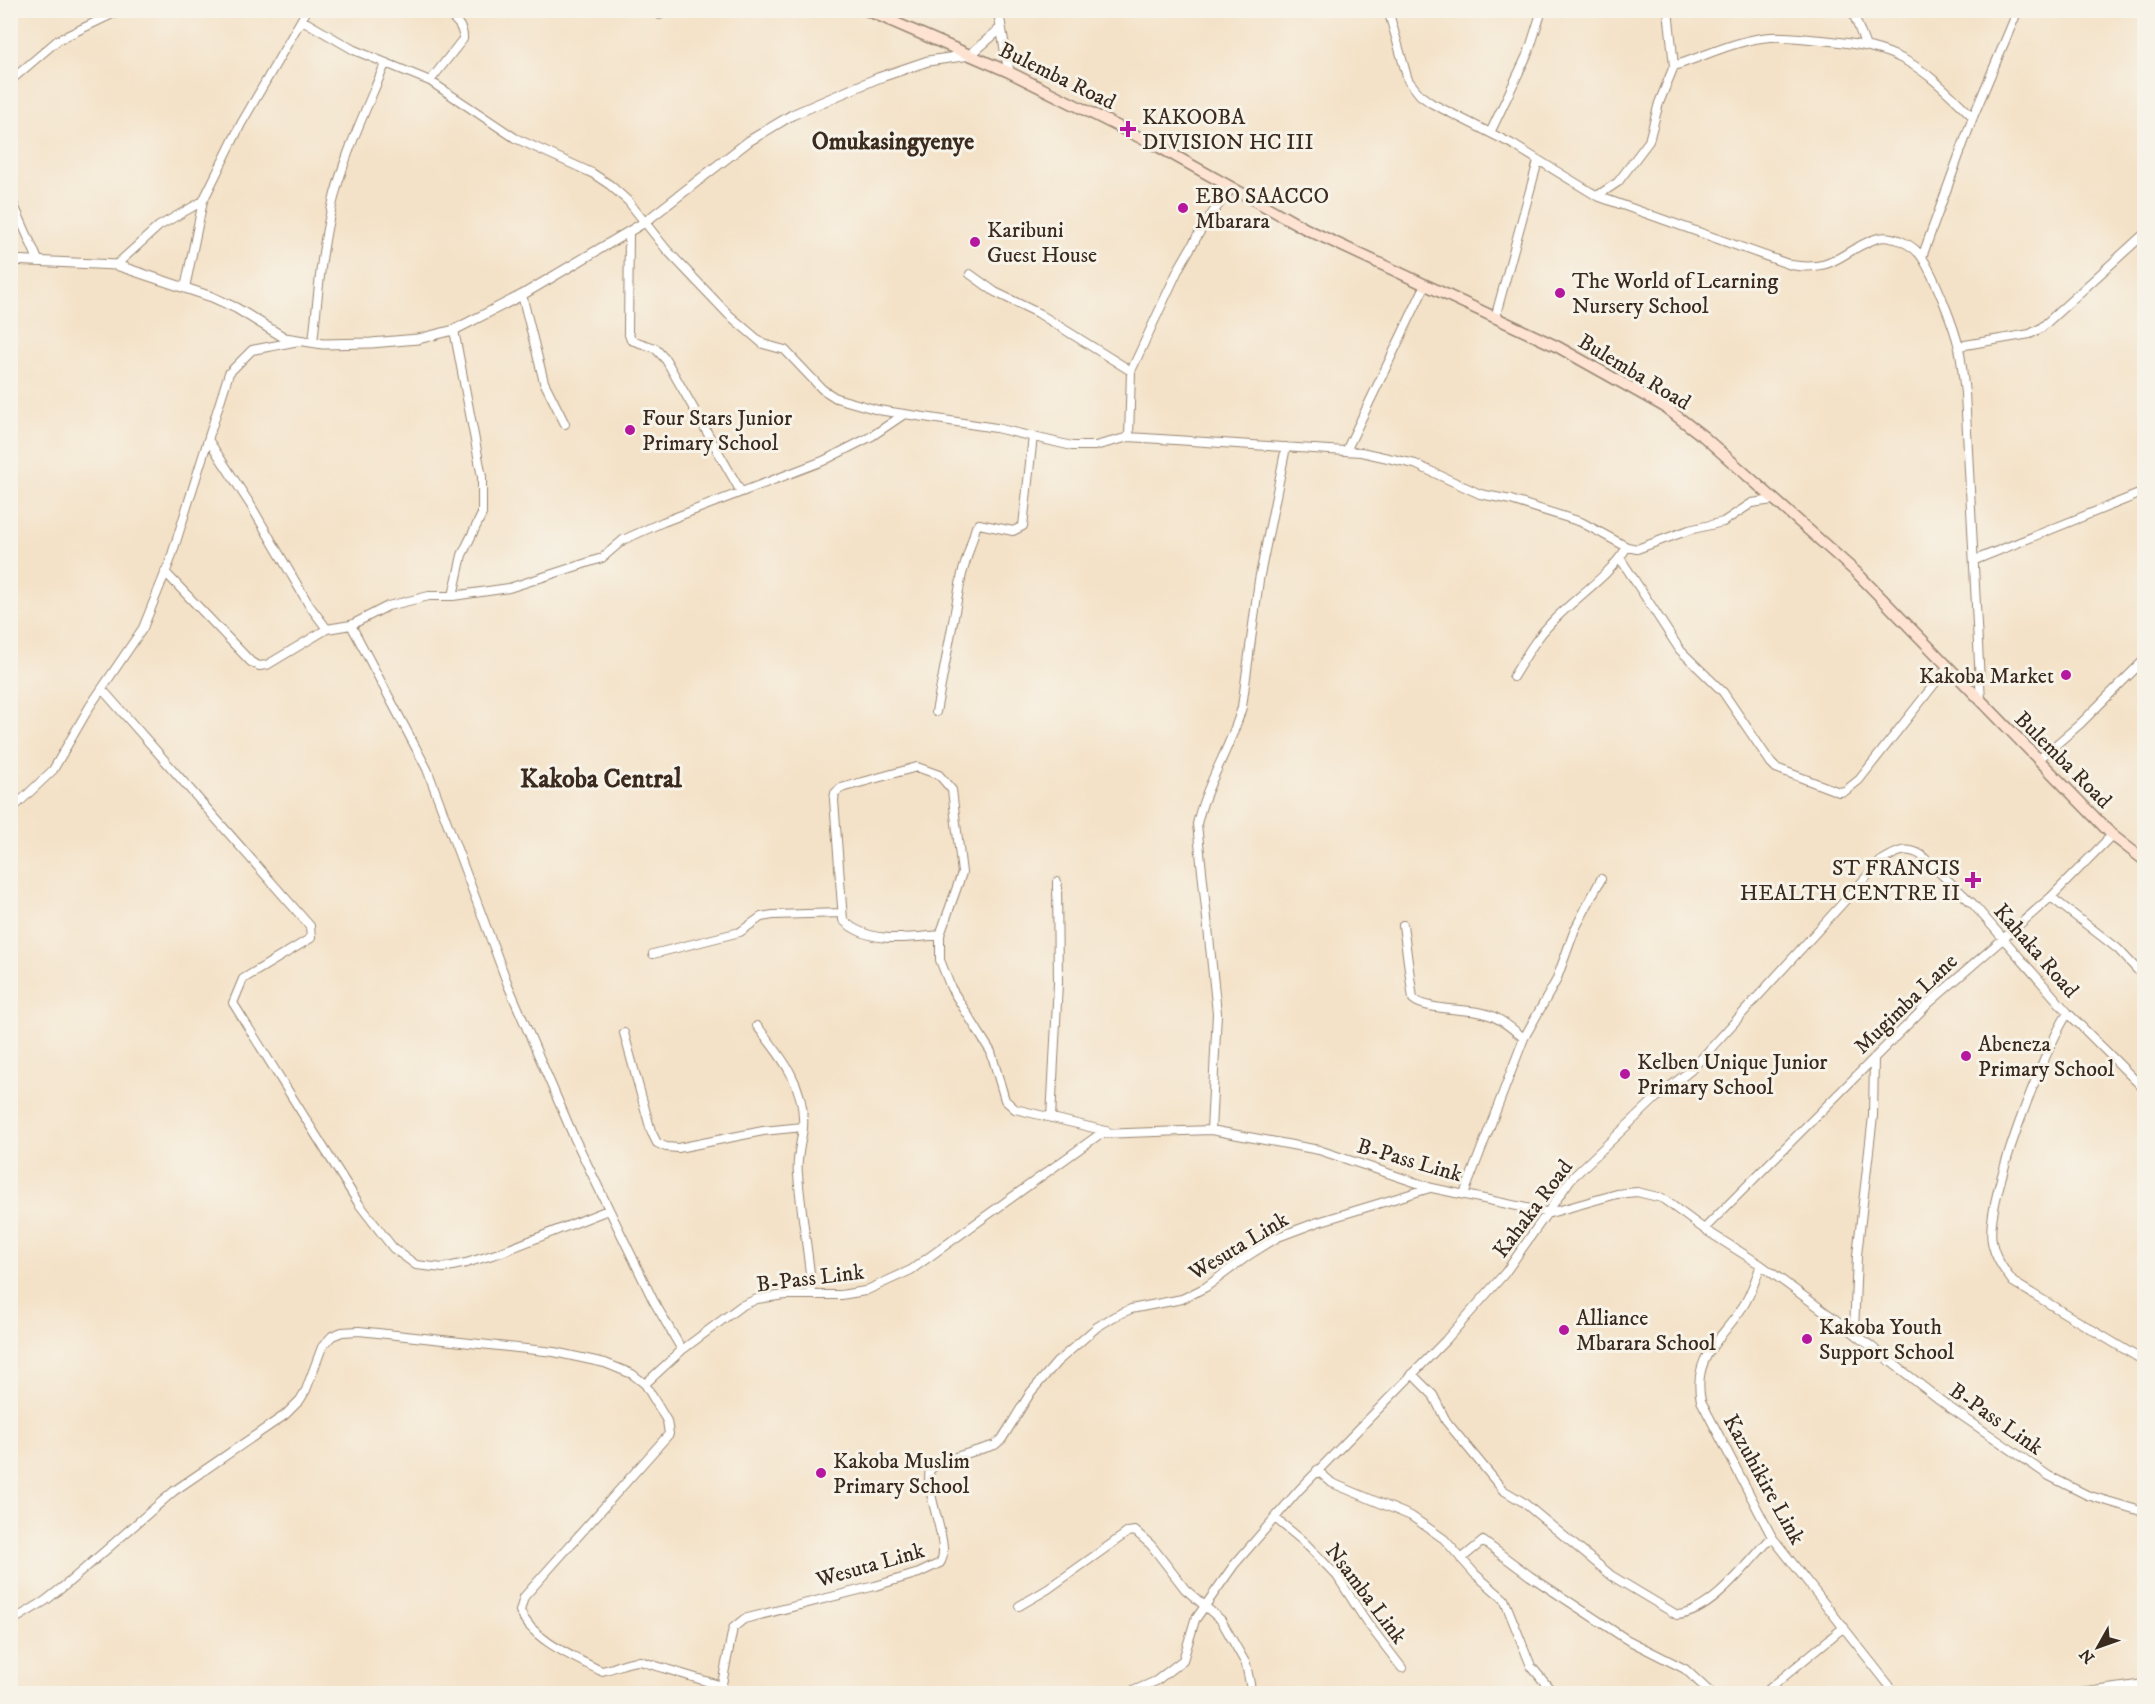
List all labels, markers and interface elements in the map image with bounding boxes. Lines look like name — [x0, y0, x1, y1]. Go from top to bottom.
street label: Bulemba Road — [995, 36, 1120, 116]
place label: KAKOOBA DIVISION HC III — [1142, 104, 1313, 156]
marker: KAKOOBA DIVISION HC III — [1119, 120, 1137, 138]
district label: Omukasingyenye — [812, 127, 974, 157]
place label: EBO SAACCO Mbarara — [1195, 183, 1329, 235]
marker: EBO SAACCO Mbarara — [1176, 201, 1190, 215]
place label: Karibuni Guest House — [987, 217, 1097, 269]
marker: Karibuni Guest House — [968, 235, 982, 249]
place label: The World of Learning Nursery School — [1572, 268, 1779, 320]
marker: The World of Learning Nursery School — [1553, 286, 1567, 300]
street label: Bulemba Road — [1573, 328, 1695, 416]
place label: Four Stars Junior Primary School — [642, 405, 793, 457]
marker: Four Stars Junior Primary School — [623, 423, 637, 437]
place label: Kakoba Market — [1919, 663, 2054, 690]
marker: Kakoba Market — [2059, 668, 2073, 682]
street label: Bulemba Road — [2009, 706, 2117, 814]
district label: Kakoba Central — [520, 763, 683, 796]
place label: ST FRANCIS HEALTH CENTRE II — [1740, 855, 1960, 907]
marker: ST FRANCIS HEALTH CENTRE II — [1964, 871, 1982, 889]
street label: Kahaka Road — [1988, 898, 2084, 1004]
street label: Mugimba Lane — [1849, 948, 1963, 1060]
place label: Abeneza Primary School — [1978, 1031, 2115, 1083]
place label: Kelben Unique Junior Primary School — [1637, 1049, 1828, 1101]
marker: Abeneza Primary School — [1959, 1049, 1973, 1063]
marker: Kelben Unique Junior Primary School — [1618, 1067, 1632, 1081]
street label: B-Pass Link — [1354, 1133, 1465, 1188]
street label: Kahaka Road — [1487, 1154, 1579, 1263]
street label: Wesuta Link — [1183, 1206, 1293, 1287]
street label: B-Pass Link — [755, 1258, 866, 1298]
place label: Alliance Mbarara School — [1576, 1305, 1716, 1357]
place label: Kakoba Youth Support School — [1819, 1314, 1955, 1366]
marker: Alliance Mbarara School — [1557, 1323, 1571, 1337]
marker: Kakoba Youth Support School — [1800, 1332, 1814, 1346]
street label: B-Pass Link — [1944, 1377, 2048, 1461]
street label: Kazuhikire Link — [1717, 1410, 1811, 1550]
place label: Kakoba Muslim Primary School — [833, 1448, 970, 1500]
marker: Kakoba Muslim Primary School — [814, 1466, 828, 1480]
street label: Wesuta Link — [812, 1537, 928, 1594]
street label: Nsamba Link — [1319, 1538, 1412, 1650]
north arrow — [2068, 1617, 2128, 1677]
text: N — [2075, 1645, 2099, 1667]

